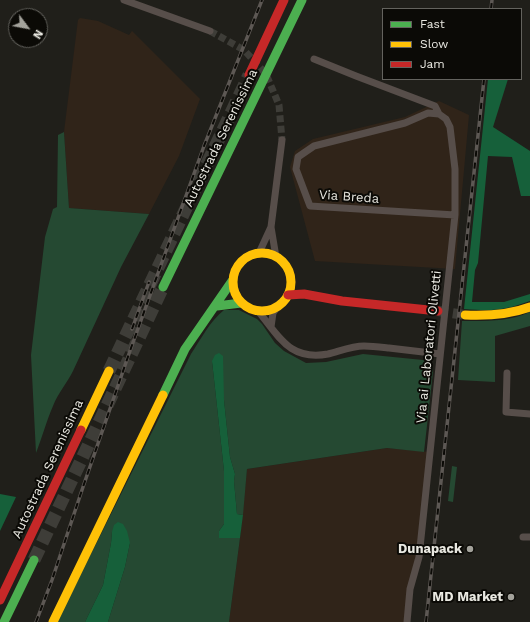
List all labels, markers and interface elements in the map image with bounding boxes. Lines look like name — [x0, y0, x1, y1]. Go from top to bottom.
north arrow — [8, 8, 48, 48]
legend — [382, 8, 522, 80]
text: Fast — [420, 17, 445, 31]
text: N — [30, 27, 45, 41]
text: Slow — [420, 37, 448, 51]
text: Jam — [420, 57, 445, 71]
street label: Autostrada Serenissima — [181, 67, 261, 209]
street label: Via Breda — [318, 187, 380, 207]
street label: Via ai Laboratori Olivetti — [413, 270, 445, 424]
street label: Autostrada Serenissima — [9, 397, 87, 541]
place label: Dunapack — [398, 541, 462, 557]
marker: Dunapack — [465, 544, 475, 554]
place label: MD Market — [432, 589, 503, 605]
marker: MD Market — [506, 592, 516, 602]

